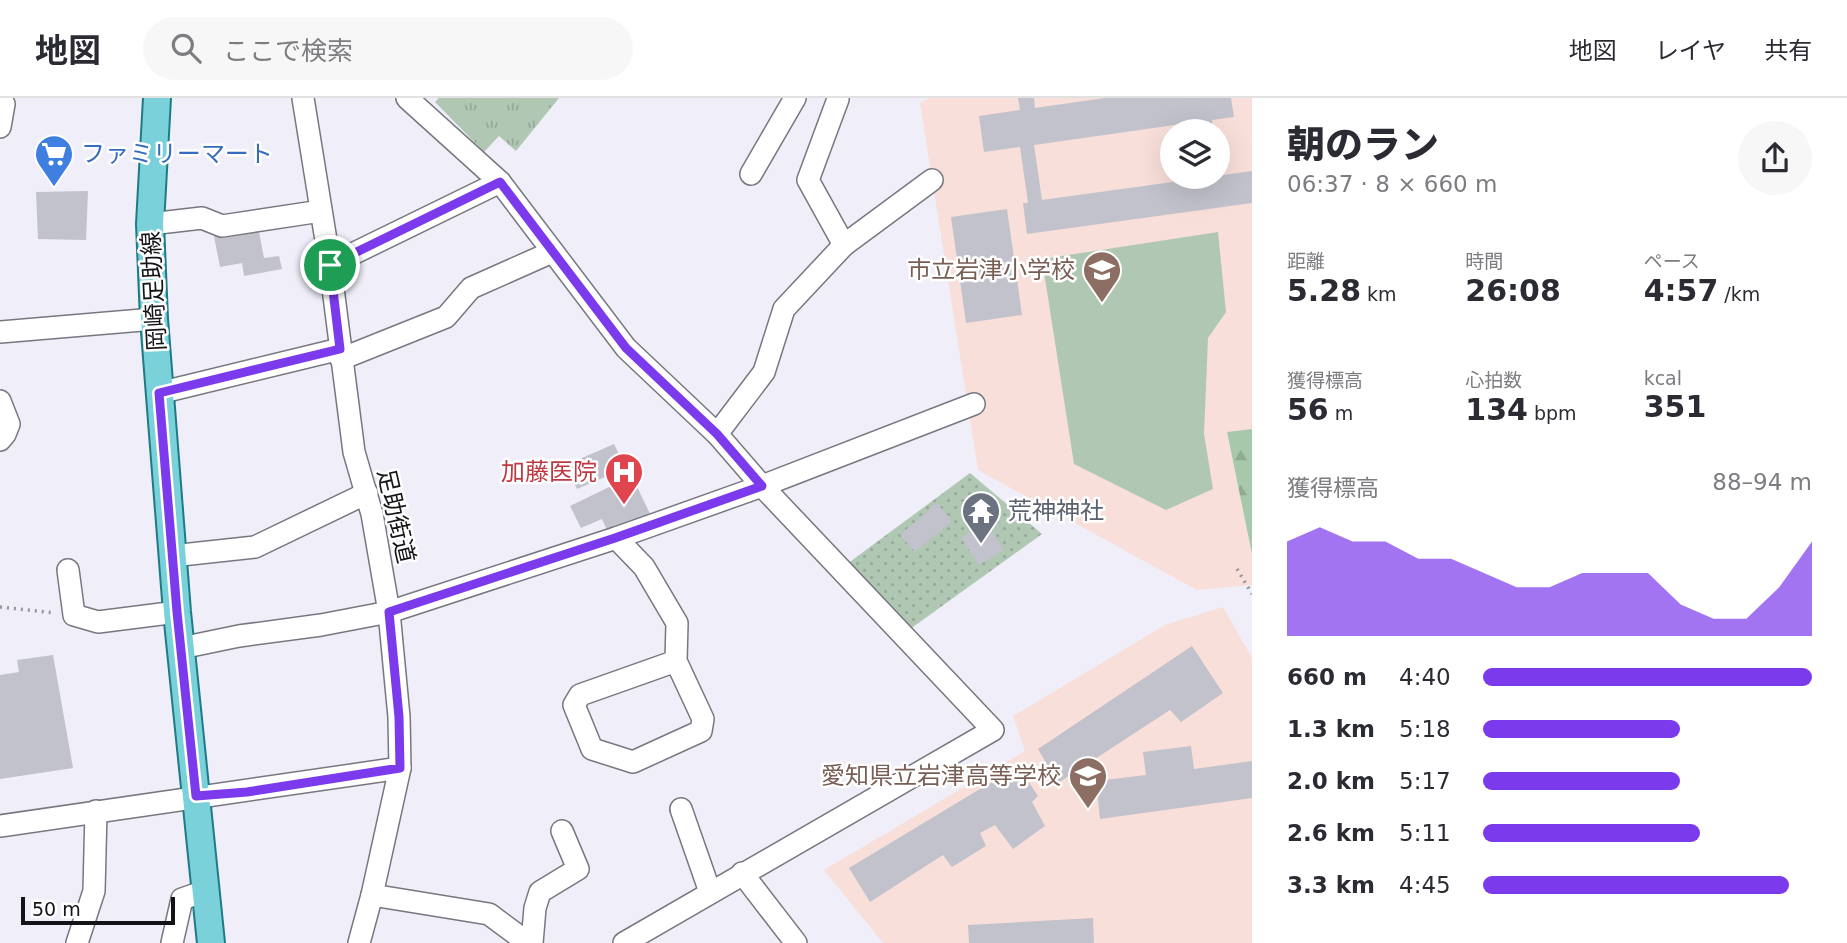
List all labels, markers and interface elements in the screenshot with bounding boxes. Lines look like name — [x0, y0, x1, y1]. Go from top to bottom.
search box — [143, 17, 633, 80]
icon: search — [167, 29, 205, 67]
text: 地図 — [35, 31, 101, 70]
text: ここで検索 — [223, 36, 353, 66]
text: 地図 — [1569, 37, 1617, 65]
text: レイヤ — [1655, 37, 1726, 65]
text: 共有 — [1764, 37, 1812, 65]
map controls — [1160, 119, 1230, 189]
button: layers — [1160, 119, 1230, 189]
button: share — [1738, 121, 1812, 195]
text: 朝のラン — [1287, 123, 1439, 167]
supermarket icon: ファミリーマート — [33, 133, 75, 188]
place label: ファミリーマート — [81, 140, 273, 168]
text: 06:37 · 8 × 660 m — [1287, 171, 1497, 197]
street label: 岡崎足助線 — [137, 230, 171, 352]
pin — [300, 235, 360, 295]
icon: arrive — [311, 246, 349, 284]
school or university icon: 市立岩津小学校 — [1081, 249, 1123, 304]
text: 距離 — [1287, 250, 1325, 272]
text: 時間 — [1465, 250, 1503, 272]
text: ペース — [1644, 250, 1700, 272]
place label: 市立岩津小学校 — [907, 256, 1075, 284]
text: 5.28 — [1287, 273, 1361, 308]
text: 26:08 — [1465, 273, 1561, 308]
text: 4:57 — [1644, 273, 1718, 308]
text: km — [1361, 283, 1397, 305]
text: /km — [1718, 283, 1760, 305]
text: kcal — [1644, 367, 1682, 389]
text: 獲得標高 — [1287, 369, 1363, 391]
text: 心拍数 — [1465, 369, 1522, 391]
text: 351 — [1644, 389, 1706, 424]
text: 56 — [1287, 392, 1329, 427]
text: 134 — [1465, 392, 1528, 427]
text: m — [1329, 402, 1353, 424]
text: bpm — [1528, 402, 1577, 424]
hospital icon: 加藤医院 — [603, 451, 645, 506]
place label: 加藤医院 — [501, 458, 597, 486]
street label: 足助街道 — [372, 466, 420, 566]
text: 88–94 m — [1712, 469, 1812, 495]
text: 獲得標高 — [1287, 475, 1379, 501]
temple icon: 荒神神社 — [960, 490, 1002, 545]
place label: 荒神神社 — [1008, 497, 1104, 525]
text: 660 m — [1287, 664, 1367, 690]
text: 4:40 — [1399, 664, 1451, 690]
text: 1.3 km — [1287, 716, 1375, 742]
text: 5:18 — [1399, 716, 1451, 742]
school or university icon: 愛知県立岩津高等学校 — [1067, 755, 1109, 810]
place label: 愛知県立岩津高等学校 — [821, 762, 1061, 790]
text: 2.0 km — [1287, 768, 1375, 794]
text: 5:17 — [1399, 768, 1451, 794]
text: 2.6 km — [1287, 820, 1375, 846]
text: 5:11 — [1399, 820, 1451, 846]
text: 3.3 km — [1287, 872, 1375, 898]
text: 4:45 — [1399, 872, 1451, 898]
scale bar — [21, 894, 175, 926]
text: 50 m — [32, 898, 81, 920]

